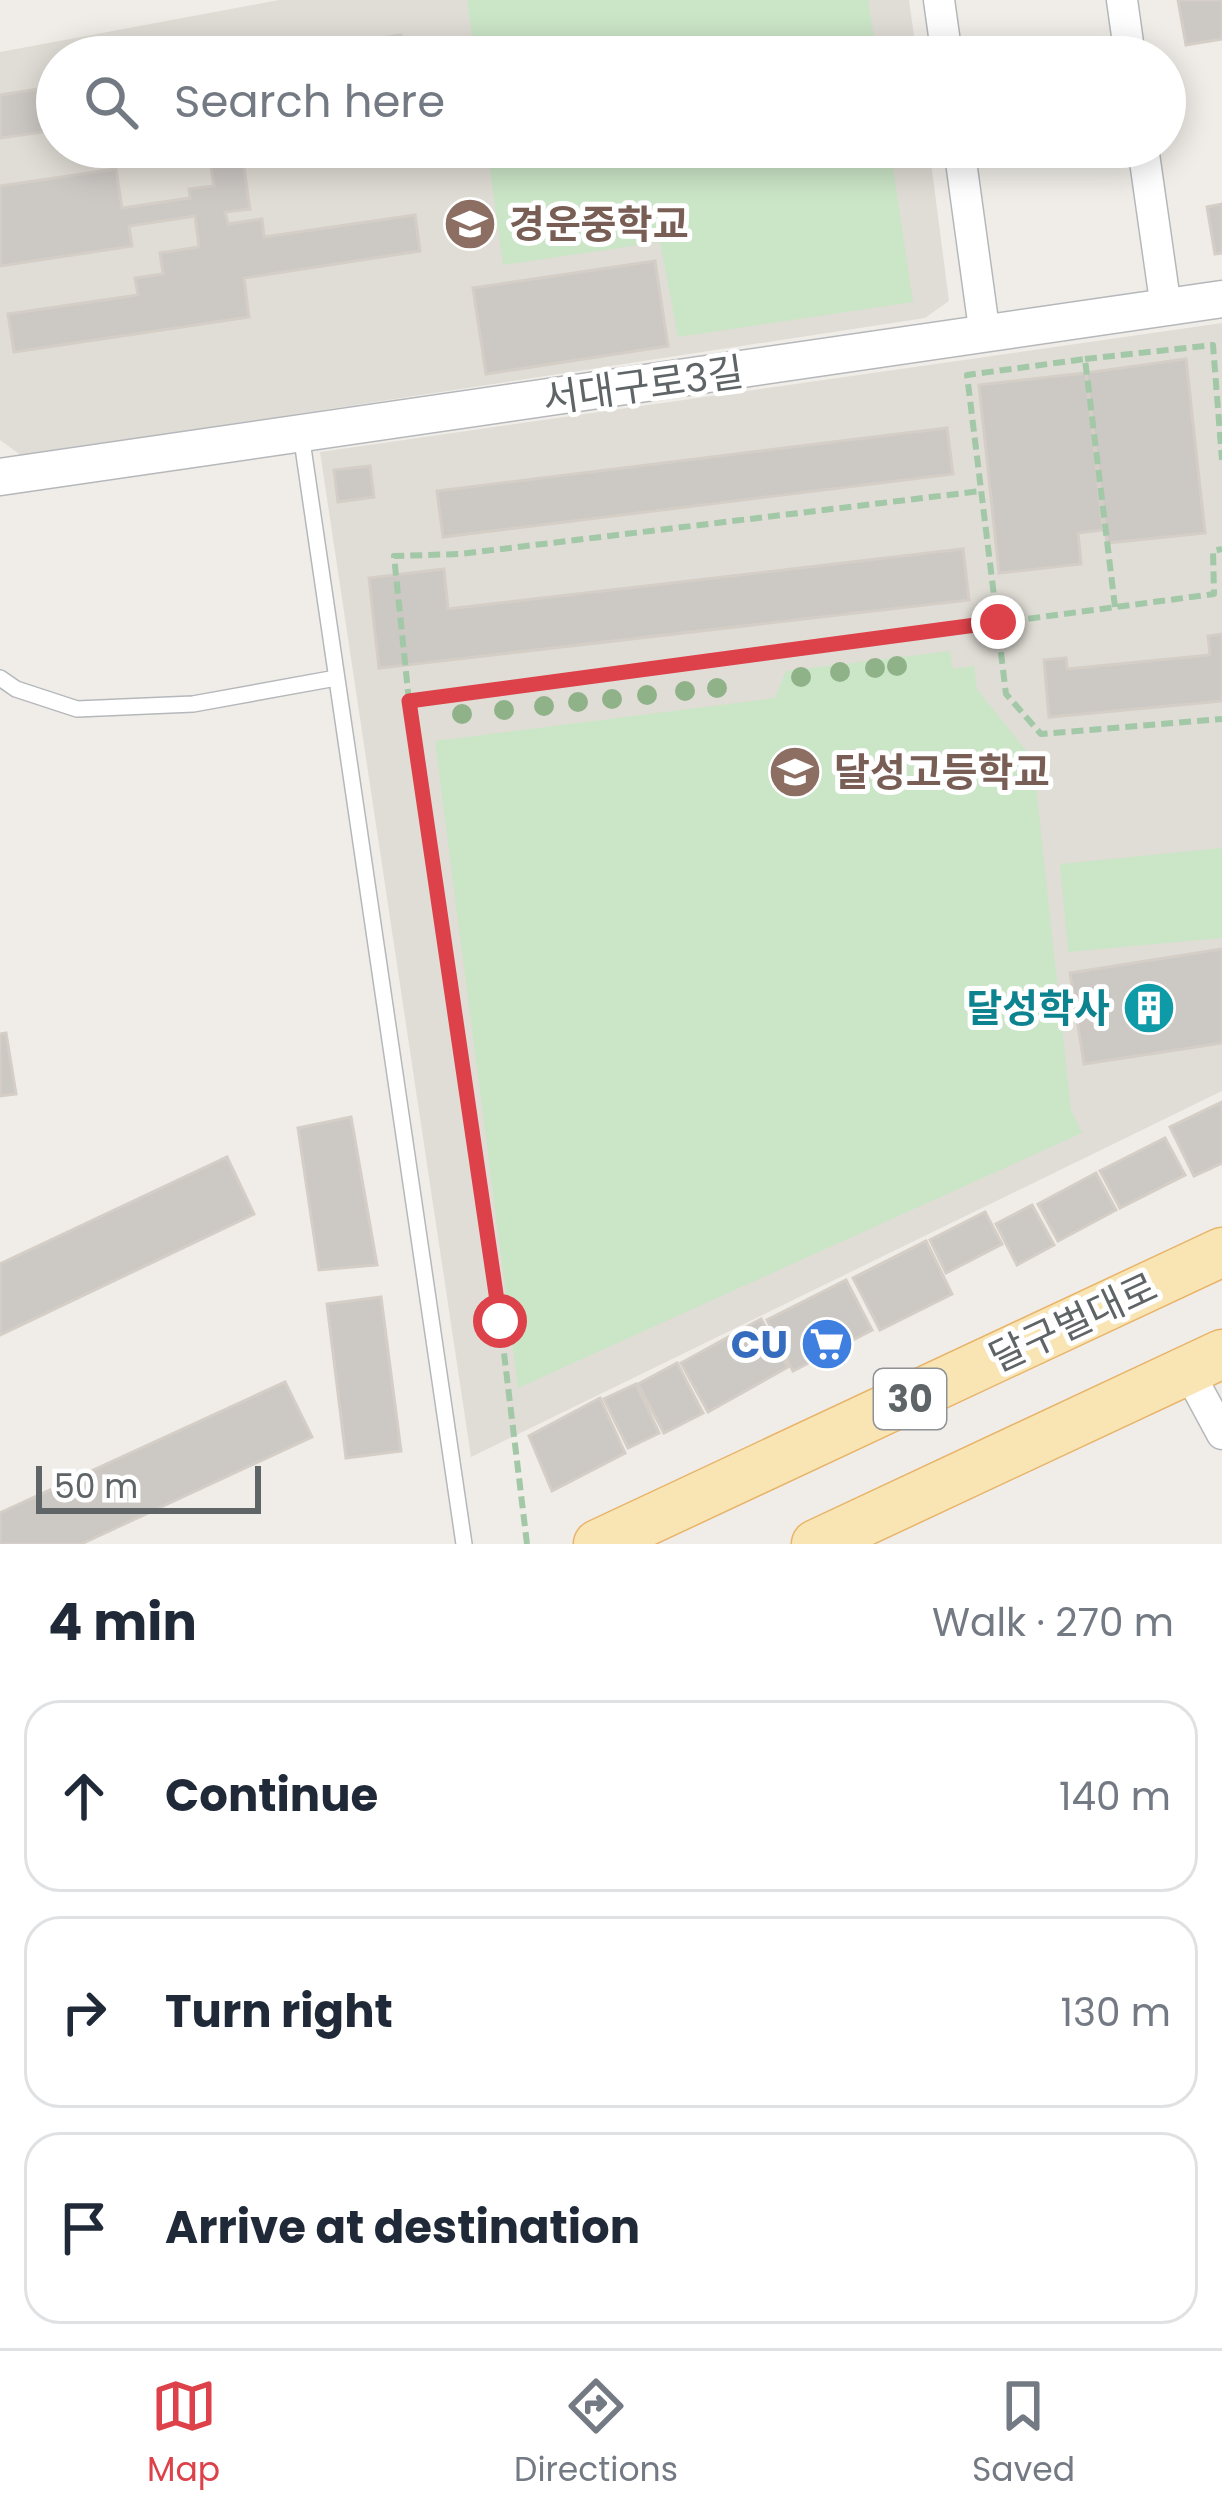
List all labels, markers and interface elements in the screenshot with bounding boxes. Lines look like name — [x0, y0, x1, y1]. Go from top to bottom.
search box — [36, 36, 1186, 168]
icon: search — [78, 69, 144, 135]
text: Search here — [174, 70, 445, 133]
school or university icon: 경운중학교 — [442, 196, 498, 252]
place label: 경운중학교 — [509, 197, 688, 252]
street label: 서대구로3길 — [539, 344, 747, 427]
route end — [971, 595, 1025, 649]
school or university icon: 달성고등학교 — [767, 744, 823, 800]
place label: 달성고등학교 — [834, 745, 1049, 800]
building icon: 달성학사 — [1121, 980, 1177, 1036]
place label: 달성학사 — [966, 981, 1110, 1036]
street label: 달구벌대로 — [980, 1260, 1166, 1385]
route start — [473, 1294, 527, 1348]
supermarket icon: CU — [799, 1316, 855, 1372]
place label: CU — [731, 1317, 788, 1372]
road number: 30 — [874, 1369, 946, 1429]
scale bar — [36, 1460, 261, 1513]
text: 50 m — [54, 1463, 138, 1510]
text: 4 min — [48, 1586, 197, 1658]
text: Walk · 270 m — [932, 1595, 1174, 1650]
icon: ahead — [51, 1763, 117, 1829]
text: Continue — [165, 1764, 378, 1827]
text: 140 m — [1059, 1769, 1171, 1824]
icon: right — [51, 1979, 117, 2045]
text: Turn right — [165, 1980, 393, 2043]
text: 130 m — [1060, 1985, 1171, 2040]
icon: arrive — [51, 2195, 117, 2261]
text: Arrive at destination — [165, 2196, 640, 2259]
tab: Map — [147, 2373, 220, 2495]
tab: Directions — [514, 2373, 678, 2495]
tab: Saved — [972, 2373, 1075, 2495]

